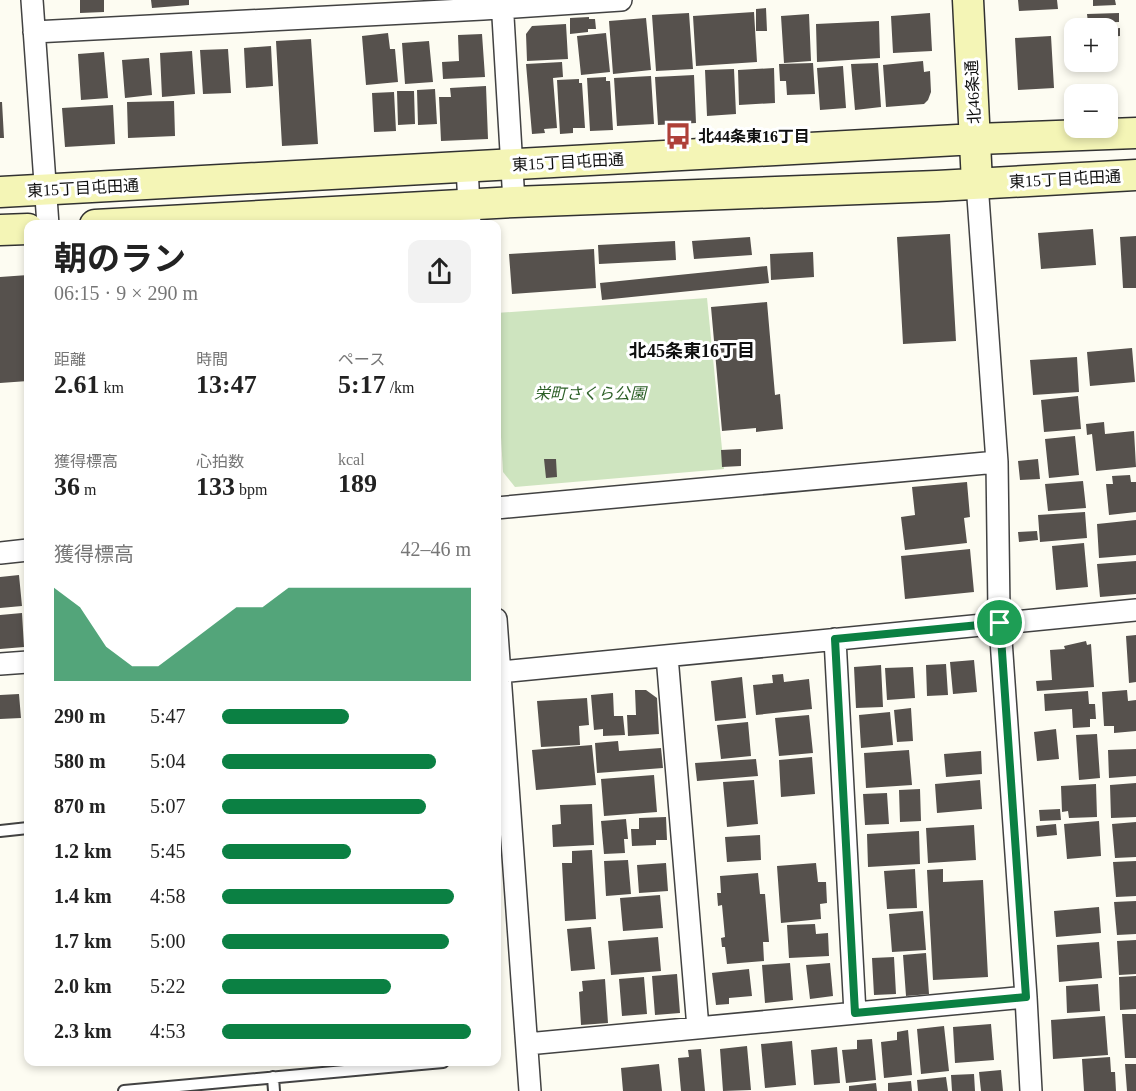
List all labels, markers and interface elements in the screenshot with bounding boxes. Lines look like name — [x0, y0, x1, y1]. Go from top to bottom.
map controls — [1064, 18, 1118, 138]
button: + — [1064, 18, 1118, 72]
street label: 北46条通 — [963, 60, 983, 124]
button: − — [1064, 84, 1118, 138]
bus stop icon: 北44条東16丁目 — [663, 121, 693, 151]
place label: 北44条東16丁目 — [698, 128, 810, 145]
street label: 東15丁目屯田通 — [512, 151, 624, 173]
street label: 東15丁目屯田通 — [1009, 168, 1121, 190]
street label: 東15丁目屯田通 — [27, 177, 139, 199]
button: share — [408, 240, 471, 303]
text: 朝のラン — [54, 241, 186, 277]
text: 06:15 · 9 × 290 m — [54, 282, 198, 304]
district label: 北45条東16丁目 — [629, 341, 755, 361]
text: 距離 — [54, 351, 86, 368]
text: 時間 — [196, 351, 228, 368]
text: ペース — [338, 351, 385, 368]
text: 2.61 — [54, 370, 100, 399]
text: 13:47 — [196, 370, 257, 399]
text: 5:17 — [338, 370, 386, 399]
text: km — [100, 379, 124, 396]
text: /km — [386, 379, 415, 396]
park label: 栄町さくら公園 — [534, 385, 648, 402]
text: kcal — [338, 451, 365, 468]
text: 獲得標高 — [54, 453, 118, 470]
text: 心拍数 — [196, 453, 244, 470]
text: 189 — [338, 469, 377, 498]
text: 36 — [54, 472, 80, 501]
text: 133 — [196, 472, 235, 501]
text: m — [80, 481, 96, 498]
text: bpm — [235, 481, 267, 498]
text: 42–46 m — [400, 538, 471, 560]
text: 獲得標高 — [54, 543, 134, 565]
pin — [974, 597, 1025, 648]
icon: arrive — [983, 606, 1016, 639]
text: 290 m — [54, 705, 106, 727]
text: 5:47 — [150, 705, 186, 727]
text: 580 m — [54, 750, 106, 772]
text: 5:04 — [150, 750, 186, 772]
text: 870 m — [54, 795, 106, 817]
text: 5:07 — [150, 795, 186, 817]
text: 1.2 km — [54, 840, 112, 862]
text: 5:45 — [150, 840, 186, 862]
text: 1.4 km — [54, 885, 112, 907]
text: 4:58 — [150, 885, 186, 907]
text: 1.7 km — [54, 930, 112, 952]
text: 5:00 — [150, 930, 186, 952]
text: 2.0 km — [54, 975, 112, 997]
text: 5:22 — [150, 975, 186, 997]
text: 2.3 km — [54, 1020, 112, 1042]
text: 4:53 — [150, 1020, 186, 1042]

